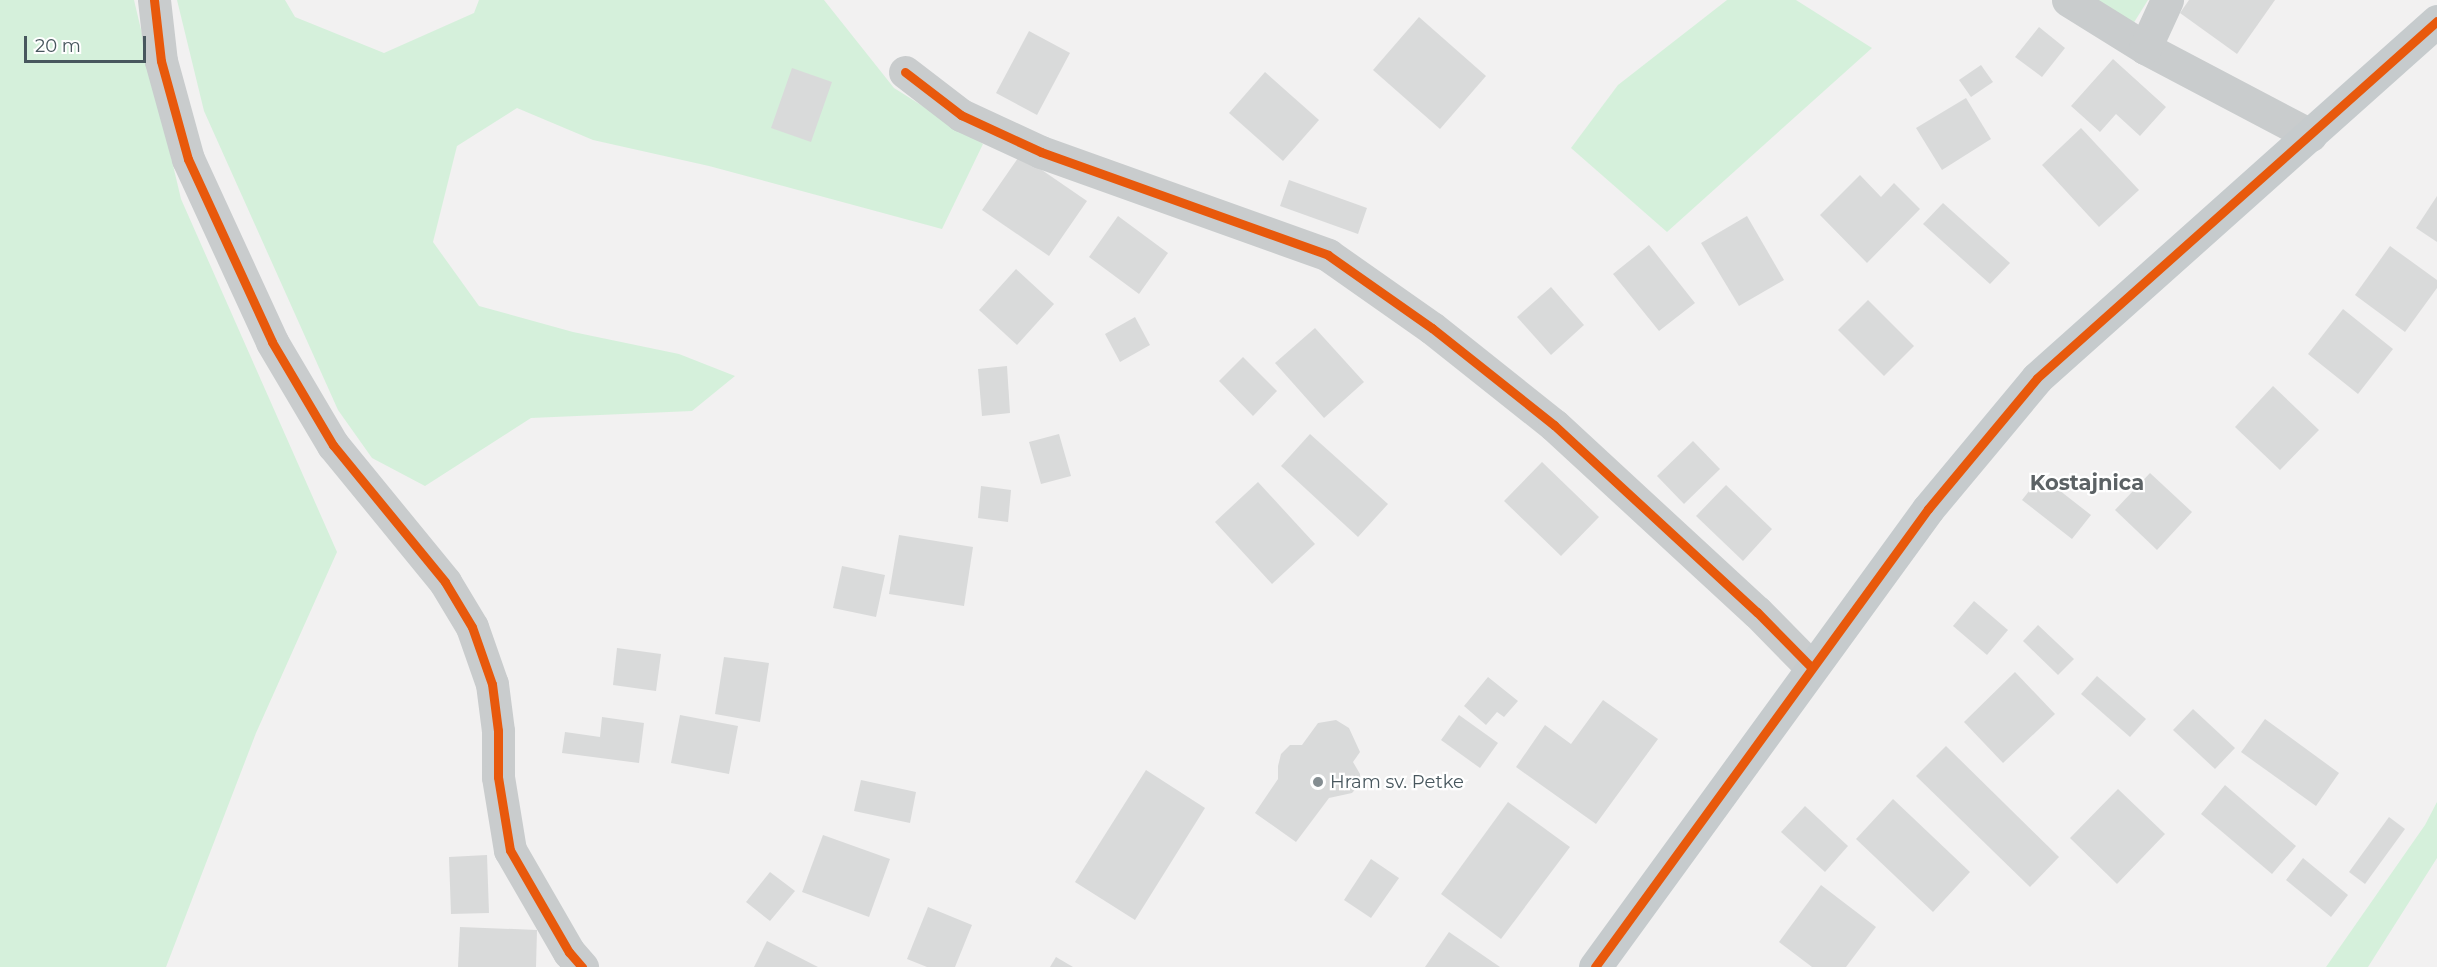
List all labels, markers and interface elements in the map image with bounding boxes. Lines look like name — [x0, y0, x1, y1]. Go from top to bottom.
scale bar — [27, 24, 148, 62]
text: 20 m — [35, 35, 81, 57]
district label: Kostajnica — [2030, 470, 2144, 496]
place label: Hram sv. Petke — [1330, 771, 1464, 793]
marker: Hram sv. Petke — [1311, 775, 1325, 789]

